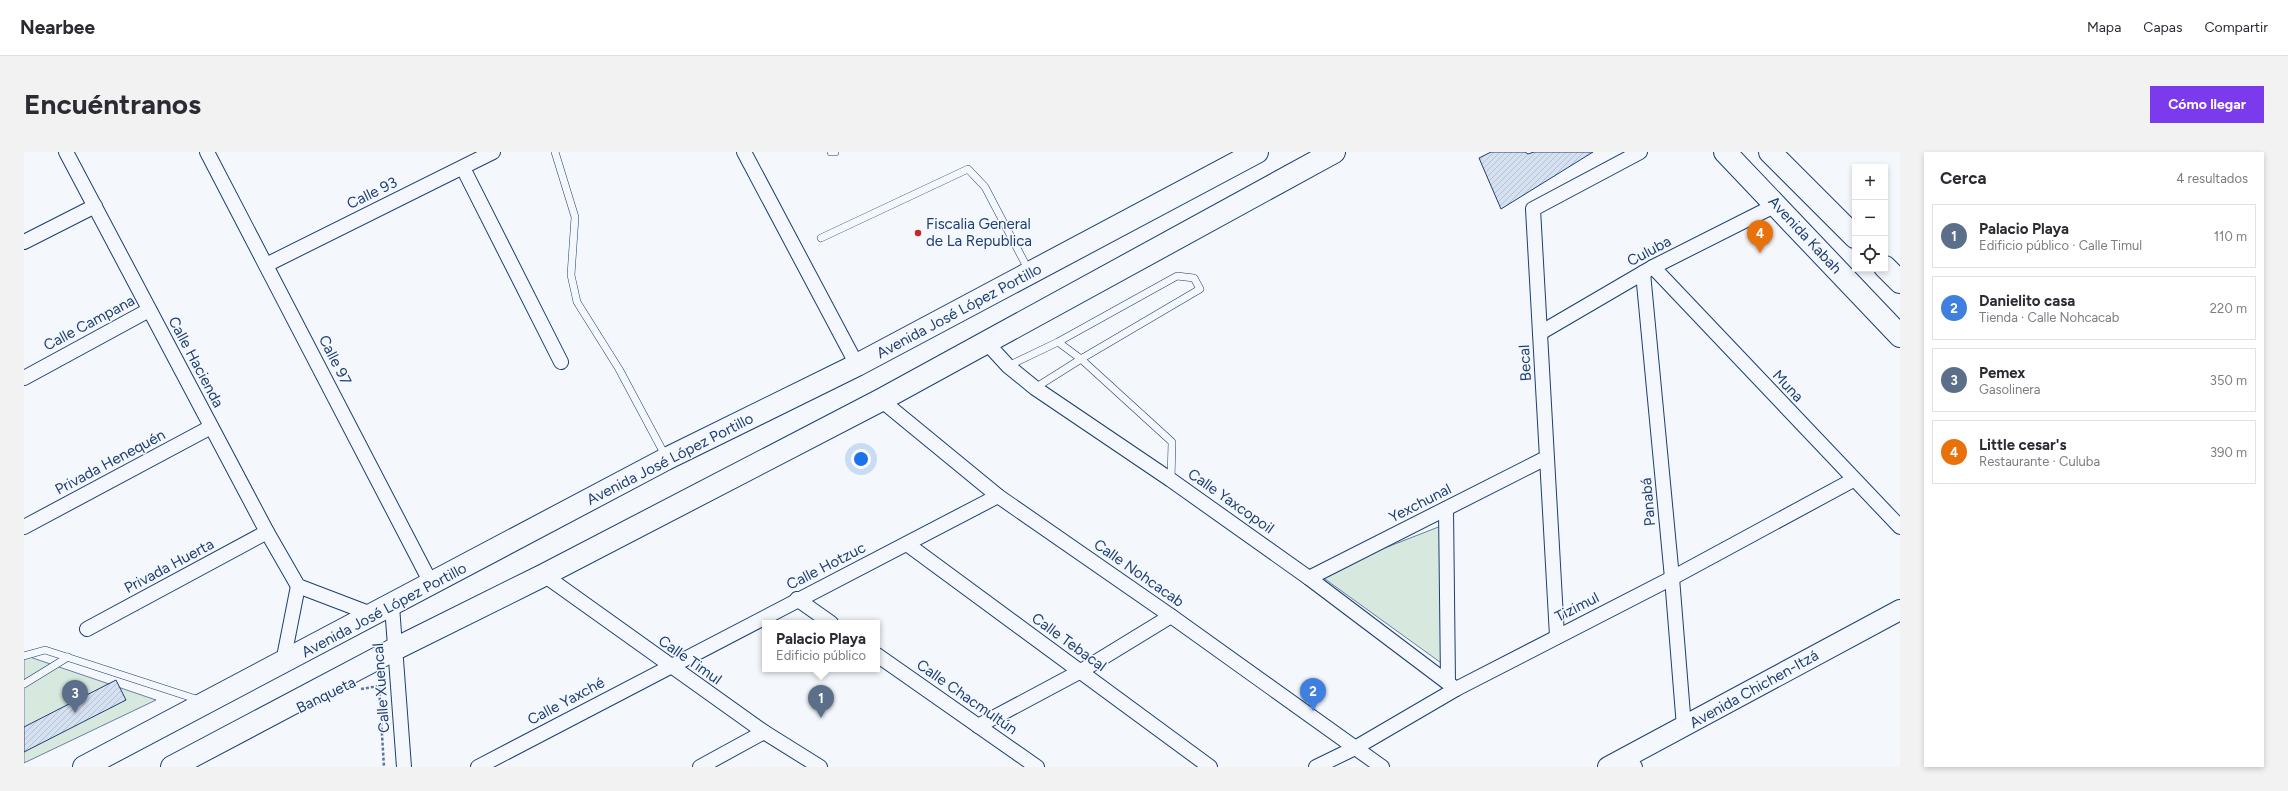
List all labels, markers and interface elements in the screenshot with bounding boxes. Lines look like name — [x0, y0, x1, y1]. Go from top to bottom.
text: Nearbee — [20, 16, 95, 39]
text: Mapa — [2087, 19, 2121, 36]
text: Capas — [2143, 19, 2182, 36]
text: Compartir — [2204, 19, 2268, 36]
button: Cómo llegar — [2150, 86, 2264, 123]
text: Encuéntranos — [24, 87, 201, 121]
map controls — [1852, 164, 1888, 272]
button: + — [1852, 164, 1888, 200]
text: Cerca — [1940, 168, 1987, 188]
text: 4 resultados — [2176, 171, 2248, 186]
street label: Calle 93 — [344, 173, 400, 213]
street label: Avenida Kabah — [1765, 193, 1845, 277]
button: − — [1852, 200, 1888, 236]
place label: Fiscalia General de La Republica — [926, 215, 1032, 250]
pin: 4 — [1747, 220, 1773, 253]
text: Palacio Playa — [1979, 220, 2069, 238]
marker: Fiscalia General de La Republica — [913, 228, 923, 238]
text: 1 — [1951, 229, 1957, 244]
text: 110 m — [2214, 229, 2247, 244]
street label: Culuba — [1624, 232, 1674, 270]
button: locate — [1852, 236, 1888, 272]
text: Edificio público · Calle Timul — [1979, 238, 2142, 253]
street label: Avenida José López Portillo — [873, 260, 1045, 362]
street label: Calle Campana — [40, 291, 138, 355]
text: Danielito casa — [1979, 292, 2075, 310]
text: 2 — [1950, 301, 1958, 316]
text: 220 m — [2210, 301, 2247, 316]
text: Tienda · Calle Nohcacab — [1979, 310, 2119, 325]
street label: Calle Hacienda — [164, 313, 228, 411]
street label: Calle 97 — [315, 332, 355, 388]
street label: Becal — [1515, 344, 1535, 382]
text: Pemex — [1979, 364, 2025, 382]
street label: Muna — [1769, 366, 1807, 406]
text: 3 — [1950, 373, 1958, 388]
text: 350 m — [2210, 373, 2247, 388]
text: Gasolinera — [1979, 382, 2040, 397]
street label: Avenida José López Portillo — [584, 409, 757, 509]
street label: Privada Henequén — [52, 425, 168, 499]
text: Little cesar's — [1979, 436, 2066, 454]
text: 4 — [1950, 445, 1958, 460]
text: 390 m — [2210, 445, 2247, 460]
your location — [851, 449, 871, 469]
text: Restaurante · Culuba — [1979, 454, 2100, 469]
street label: Calle Yaxcopoil — [1184, 465, 1278, 537]
street label: Panabá — [1637, 477, 1659, 527]
street label: Yexchunal — [1386, 480, 1454, 526]
street label: Privada Huerta — [121, 535, 217, 597]
street label: Calle Nohcacab — [1090, 535, 1188, 611]
street label: Calle Hotzuc — [783, 538, 869, 594]
street label: Avenida José López Portillo — [298, 559, 470, 661]
street label: Tizimul — [1552, 588, 1602, 626]
street label: Calle Tebacal — [1028, 609, 1110, 675]
popup — [762, 620, 880, 672]
text: Palacio Playa — [776, 630, 866, 648]
street label: Calle Timul — [655, 632, 725, 688]
street label: Calle Xuencal — [369, 642, 393, 734]
street label: Avenida Chichen-Itzá — [1686, 646, 1822, 732]
text: Edificio público — [776, 648, 866, 663]
street label: Calle Chacmultún — [913, 656, 1021, 738]
street label: Banqueta — [293, 673, 359, 717]
street label: Calle Yaxché — [524, 673, 608, 729]
pin: 2 — [1300, 678, 1326, 711]
pin: 3 — [62, 680, 88, 713]
pin: 1 — [808, 685, 834, 718]

